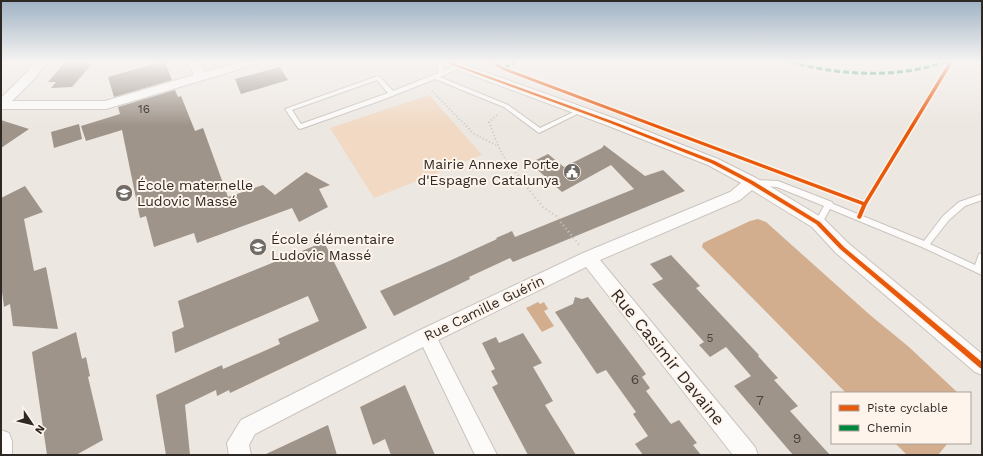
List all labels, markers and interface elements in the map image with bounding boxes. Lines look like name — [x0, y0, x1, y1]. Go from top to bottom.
house number: 16 — [138, 102, 150, 116]
place label: Mairie Annexe Porte d'Espagne Catalunya — [418, 156, 559, 188]
public building icon: Mairie Annexe Porte d'Espagne Catalunya — [562, 162, 582, 182]
place label: École maternelle Ludovic Massé — [137, 177, 253, 209]
school or university icon: École maternelle Ludovic Massé — [114, 183, 134, 203]
place label: École élémentaire Ludovic Massé — [271, 231, 395, 263]
school or university icon: École élémentaire Ludovic Massé — [248, 237, 268, 257]
street label: Rue Camille Guérin — [421, 272, 547, 344]
street label: Rue Casimir Davaine — [607, 285, 729, 429]
house number: 5 — [707, 331, 714, 345]
house number: 6 — [631, 371, 639, 387]
house number: 7 — [756, 392, 764, 408]
legend — [831, 392, 971, 444]
text: Piste cyclable — [867, 401, 948, 415]
north arrow — [12, 404, 52, 444]
text: Chemin — [867, 421, 912, 435]
text: N — [32, 422, 47, 437]
house number: 9 — [793, 430, 801, 446]

